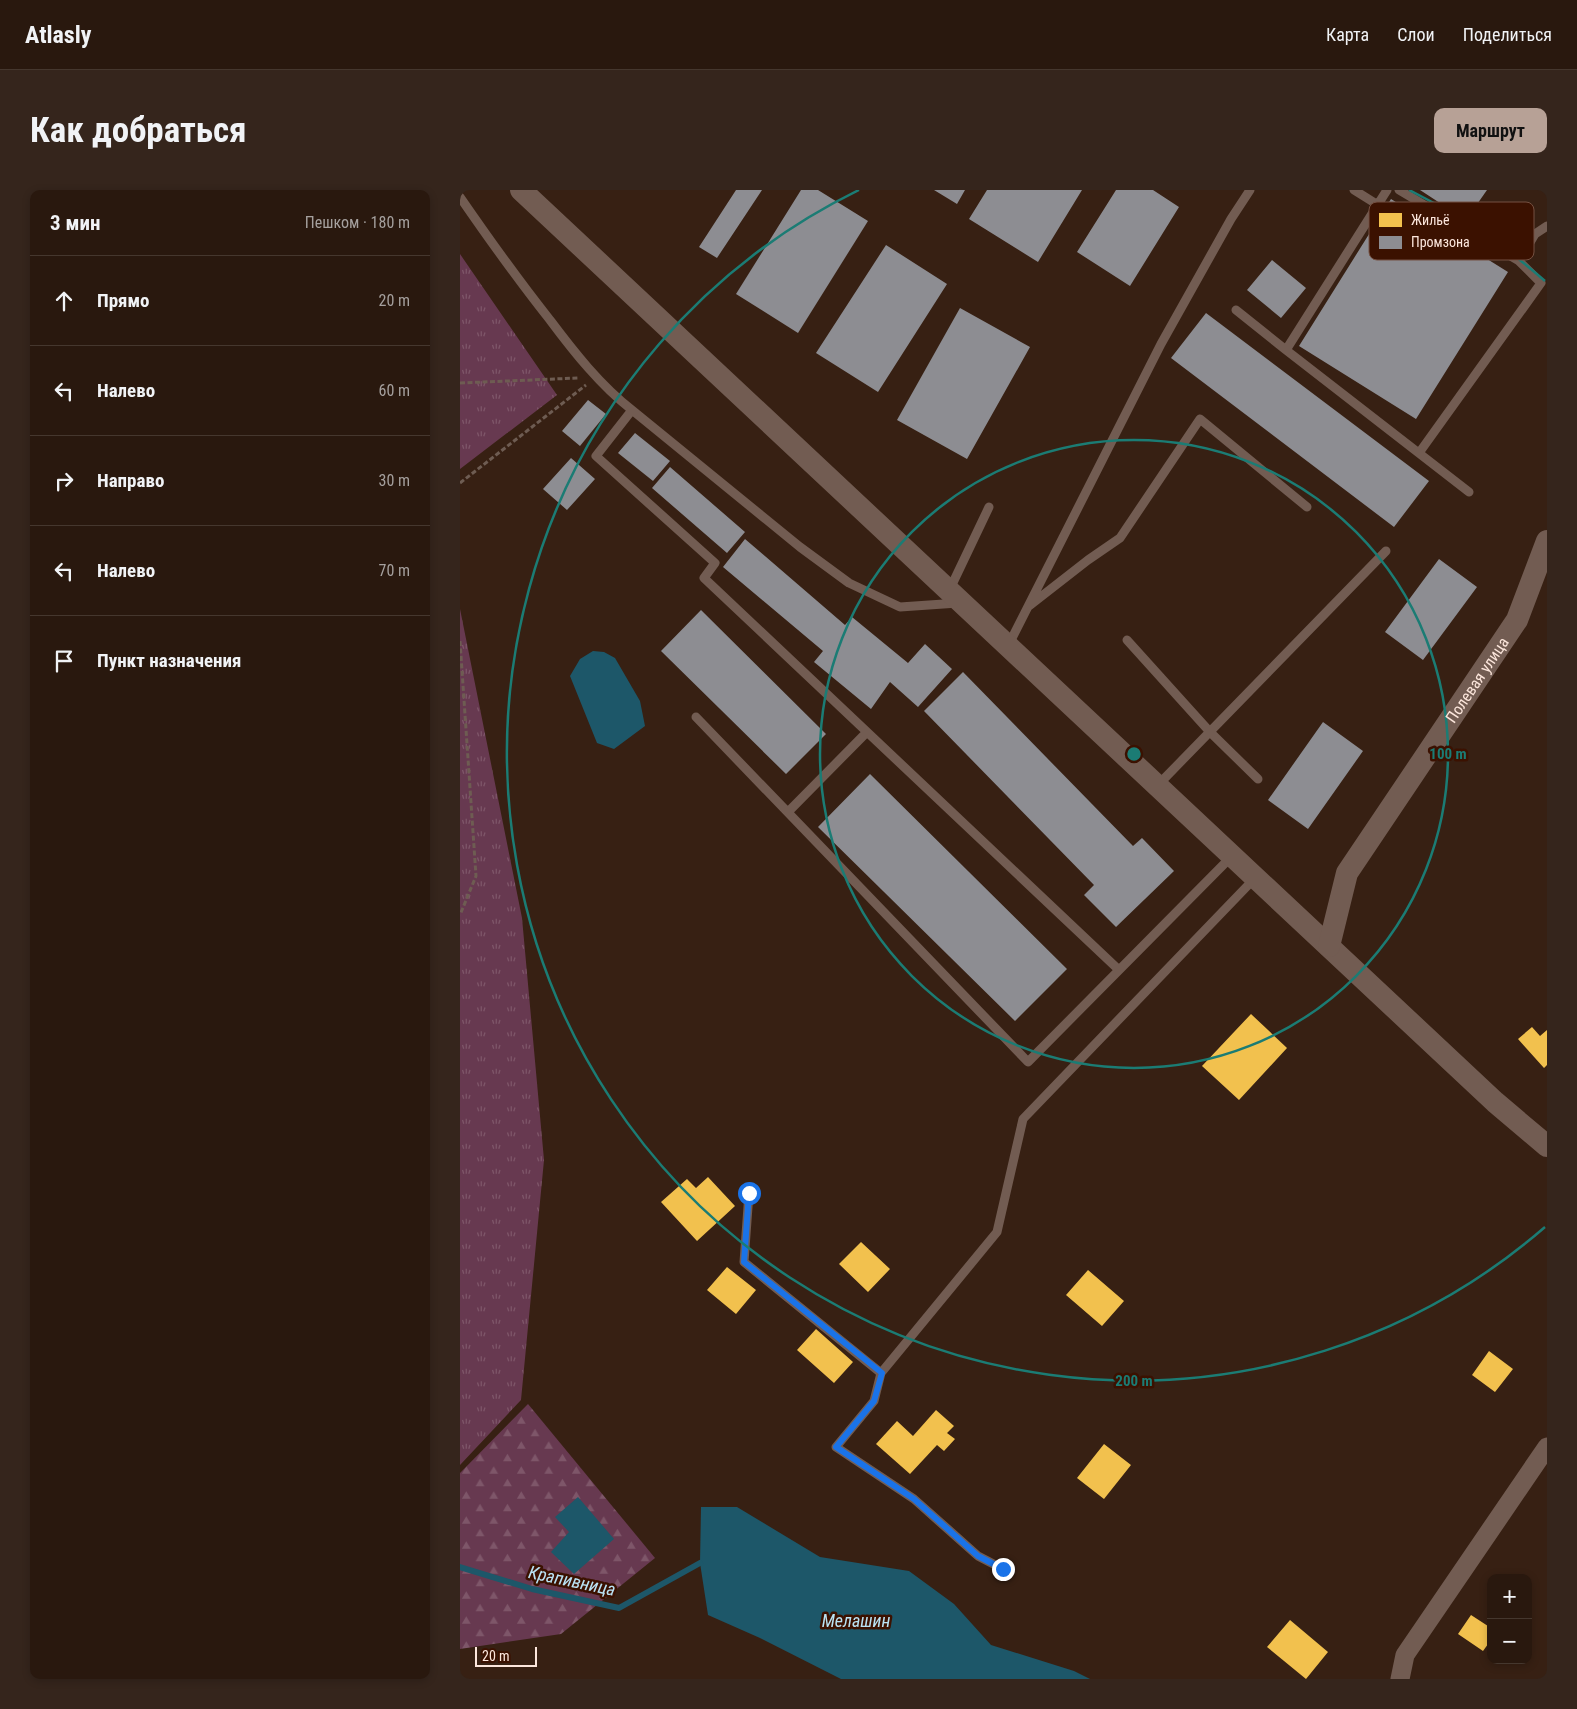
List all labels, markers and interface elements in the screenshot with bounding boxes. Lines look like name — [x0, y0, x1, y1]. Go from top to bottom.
text: Atlasly — [25, 21, 91, 49]
text: Карта — [1326, 24, 1369, 45]
text: Слои — [1397, 24, 1435, 45]
text: Поделиться — [1463, 24, 1552, 45]
button: Маршрут — [1434, 108, 1547, 153]
text: Как добраться — [30, 110, 246, 151]
legend — [1369, 202, 1534, 260]
text: 3 мин — [50, 211, 100, 235]
text: Жильё — [1411, 212, 1450, 228]
text: Пешком · 180 m — [305, 213, 410, 232]
text: Промзона — [1411, 234, 1470, 250]
icon: ahead — [50, 287, 78, 315]
text: Прямо — [97, 289, 150, 312]
text: 20 m — [378, 291, 410, 310]
icon: left — [50, 377, 78, 405]
text: Налево — [97, 379, 155, 402]
text: 60 m — [378, 381, 410, 400]
icon: right — [50, 467, 78, 495]
text: Направо — [97, 469, 164, 492]
text: 30 m — [378, 471, 410, 490]
icon: left — [50, 557, 78, 585]
text: Налево — [97, 559, 155, 582]
text: 70 m — [378, 561, 410, 580]
street label: Полевая улица — [1442, 633, 1513, 727]
icon: arrive — [50, 647, 78, 675]
text: Пункт назначения — [97, 649, 241, 672]
centre of rings — [1125, 745, 1143, 763]
text: 100 m — [1429, 745, 1467, 763]
route start — [738, 1182, 761, 1205]
text: 200 m — [1115, 1372, 1153, 1390]
route end — [992, 1558, 1015, 1581]
water label: Крапивница — [527, 1561, 618, 1600]
map controls — [1487, 1574, 1532, 1664]
button: + — [1487, 1574, 1532, 1619]
water label: Мелашин — [822, 1610, 890, 1631]
button: − — [1487, 1619, 1532, 1664]
scale bar — [475, 1644, 538, 1667]
text: 20 m — [482, 1648, 510, 1664]

